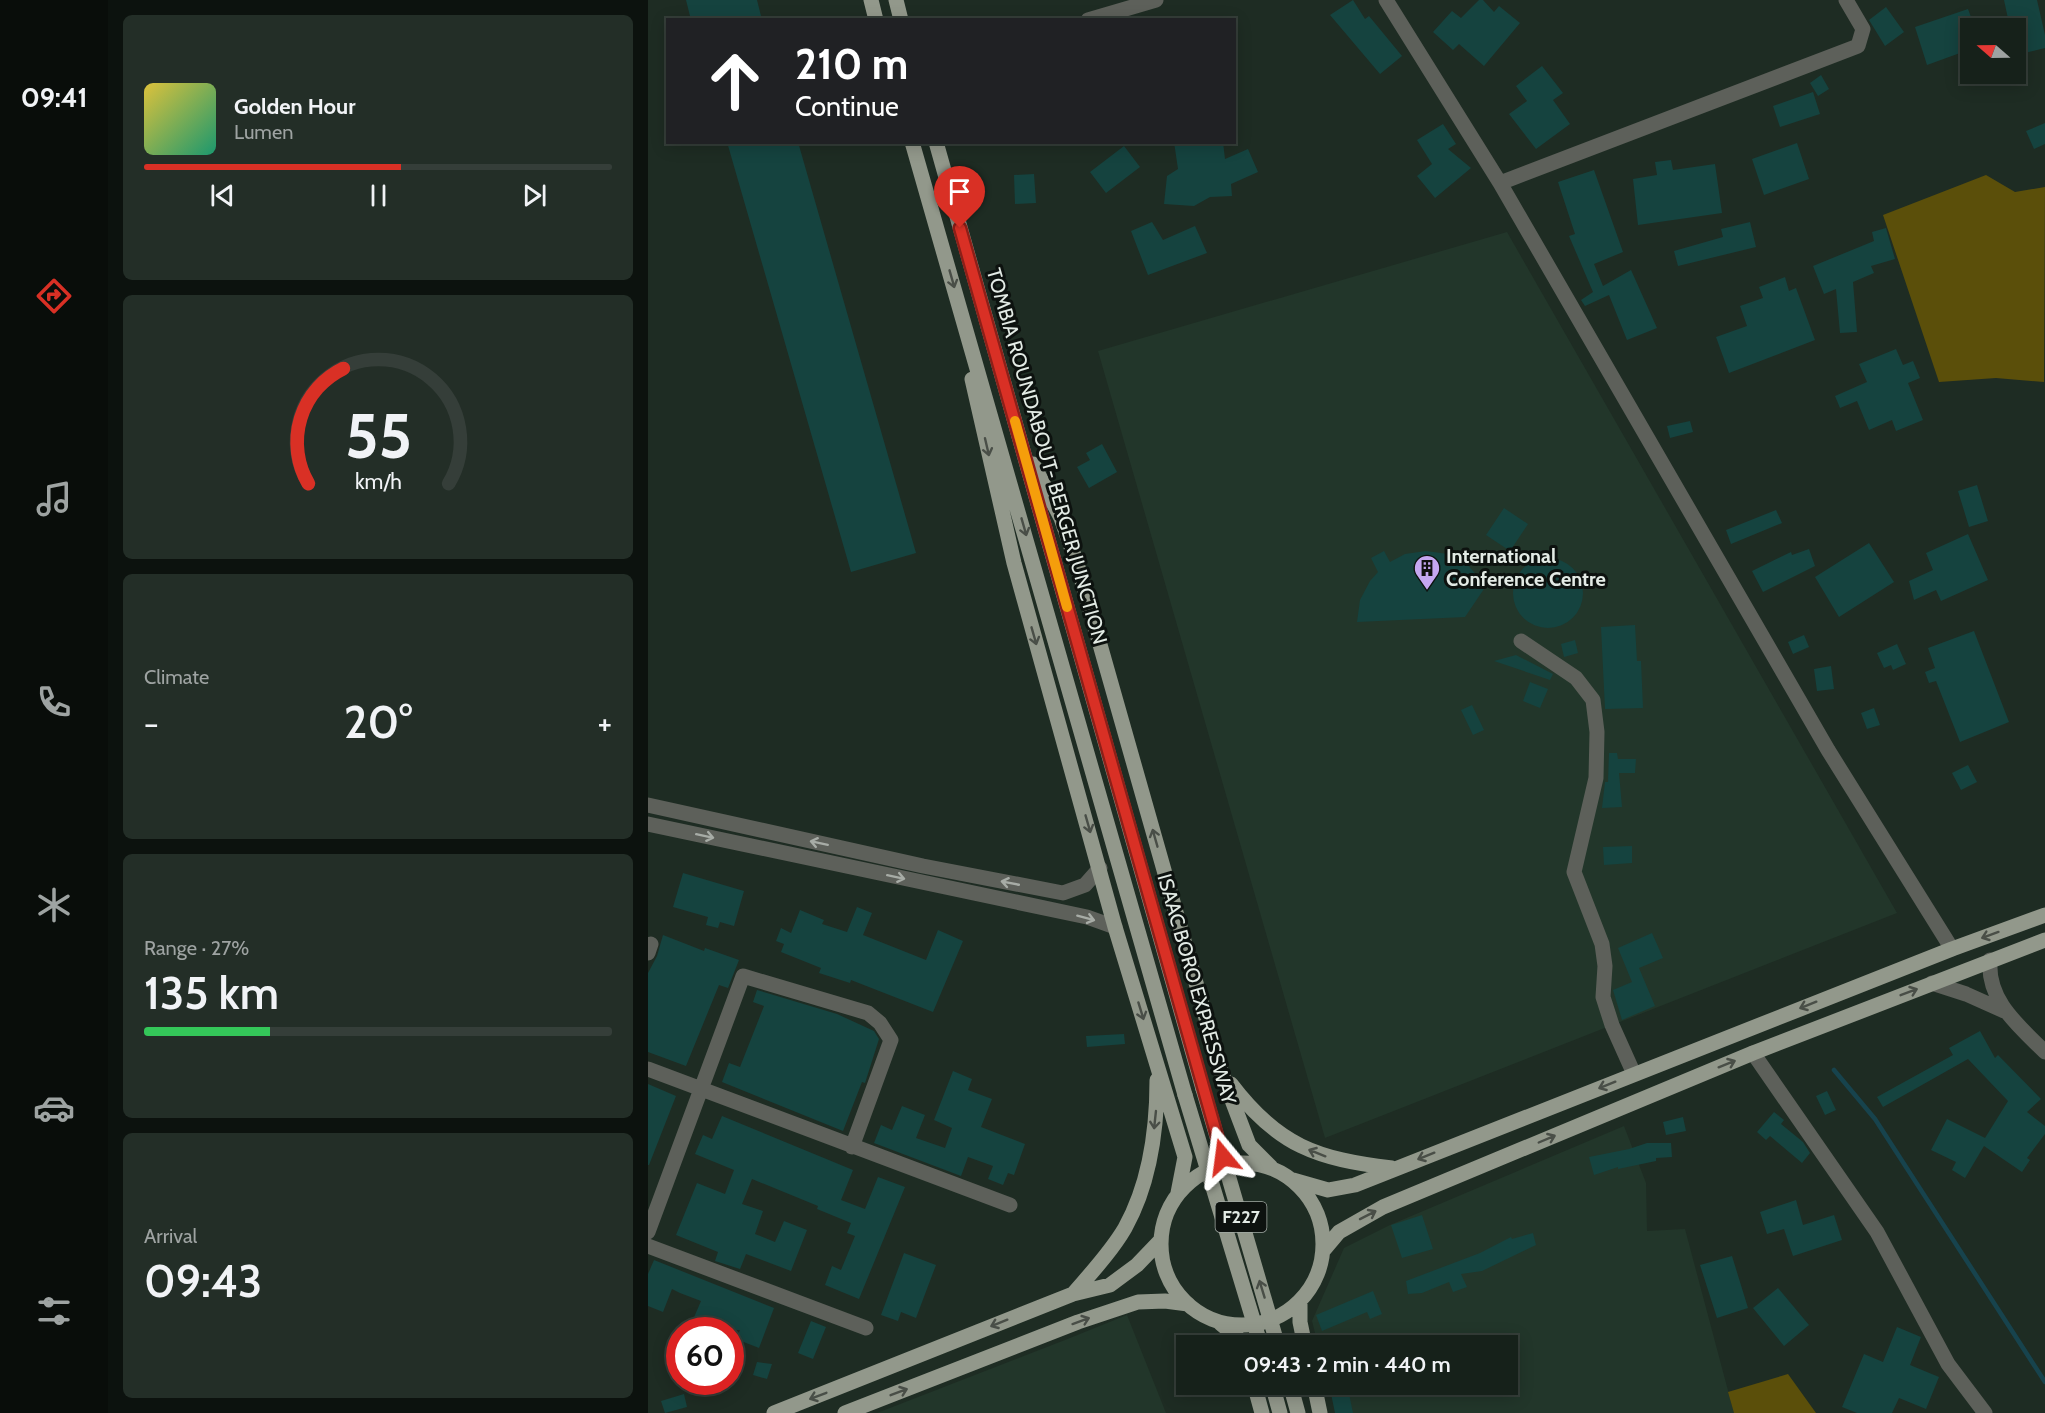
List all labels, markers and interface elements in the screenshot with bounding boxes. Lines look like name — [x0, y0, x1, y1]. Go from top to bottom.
north arrow — [1960, 18, 2026, 84]
map controls — [1960, 18, 2026, 84]
text: 210 m — [795, 38, 908, 90]
icon: ahead — [696, 42, 774, 120]
text: 09:41 — [21, 81, 87, 114]
text: Continue — [795, 90, 899, 123]
text: Golden Hour — [234, 93, 355, 120]
text: Lumen — [234, 120, 293, 144]
pin — [934, 166, 985, 228]
icon: arrive — [943, 175, 976, 208]
icon: previous — [206, 179, 239, 212]
icon: pause — [362, 179, 395, 212]
icon: next — [518, 179, 551, 212]
street label: TOMBIA ROUNDABOUT- BERGER JUNCTION — [982, 265, 1112, 647]
one-way arrow — [947, 269, 958, 288]
icon: directions — [33, 275, 75, 317]
text: 55 — [344, 398, 412, 474]
one-way arrow — [981, 438, 993, 457]
text: km/h — [355, 468, 401, 494]
icon: music — [33, 478, 75, 520]
one-way arrow — [1019, 517, 1030, 536]
place label: International Conference Centre — [1446, 544, 1606, 591]
building icon: International Conference Centre — [1412, 553, 1442, 591]
one-way arrow — [1029, 627, 1041, 646]
text: Climate — [144, 665, 209, 689]
icon: phone — [33, 681, 75, 723]
text: 20° — [344, 695, 412, 749]
text: − — [144, 703, 159, 743]
text: + — [597, 703, 612, 743]
one-way arrow — [1083, 814, 1094, 833]
one-way arrow — [1149, 829, 1160, 848]
one-way arrow — [695, 831, 714, 842]
one-way arrow — [810, 836, 829, 848]
one-way arrow — [886, 871, 905, 883]
street label: ISAAC BORO EXPRESSWAY — [1153, 871, 1242, 1108]
one-way arrow — [1001, 877, 1020, 888]
icon: climate — [33, 884, 75, 926]
one-way arrow — [1077, 913, 1096, 924]
one-way arrow — [1981, 930, 2000, 941]
text: Range · 27% — [144, 936, 249, 960]
text: 135 km — [144, 966, 279, 1020]
one-way arrow — [1899, 986, 1918, 997]
one-way arrow — [1136, 1001, 1147, 1020]
one-way arrow — [1799, 1001, 1818, 1012]
one-way arrow — [1718, 1058, 1736, 1069]
one-way arrow — [1599, 1080, 1617, 1091]
icon: car — [33, 1087, 75, 1129]
one-way arrow — [1150, 1110, 1161, 1130]
position arrow — [1191, 1125, 1255, 1189]
one-way arrow — [1538, 1133, 1556, 1144]
one-way arrow — [1309, 1147, 1327, 1158]
one-way arrow — [1417, 1151, 1436, 1162]
road number: F227 — [1216, 1202, 1266, 1232]
one-way arrow — [1358, 1208, 1376, 1220]
text: Arrival — [144, 1224, 197, 1248]
text: 09:43 — [144, 1254, 262, 1308]
one-way arrow — [1256, 1280, 1267, 1299]
icon: filters — [33, 1290, 75, 1332]
one-way arrow — [1071, 1315, 1090, 1326]
speed limit sign: 60 — [666, 1317, 744, 1395]
one-way arrow — [990, 1318, 1009, 1329]
text: 09:43 · 2 min · 440 m — [1243, 1351, 1451, 1378]
one-way arrow — [889, 1386, 908, 1397]
one-way arrow — [809, 1391, 828, 1402]

